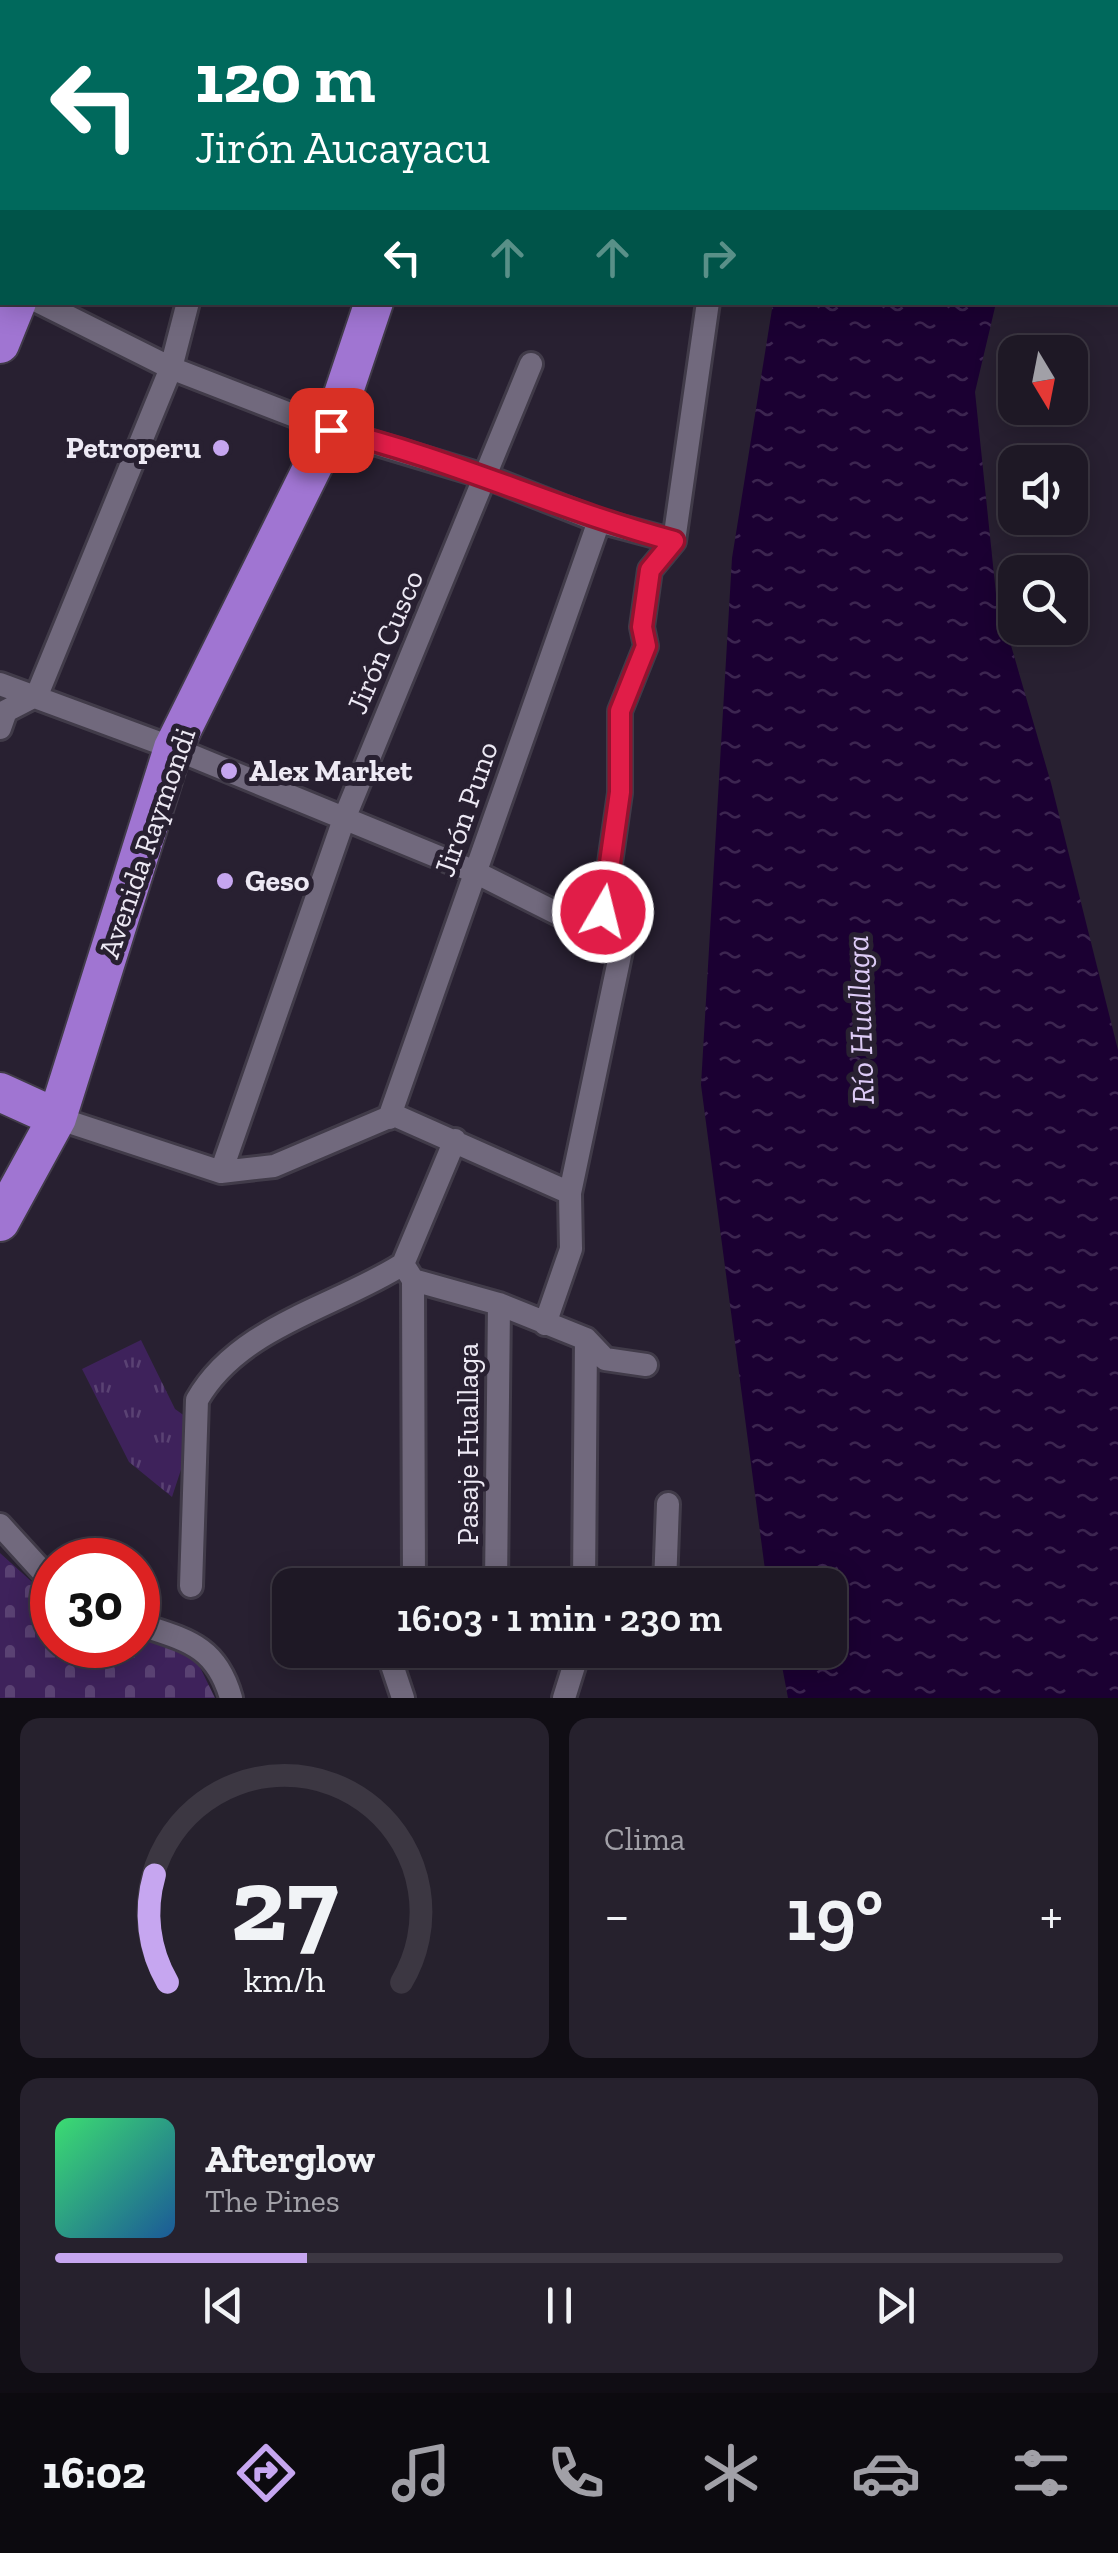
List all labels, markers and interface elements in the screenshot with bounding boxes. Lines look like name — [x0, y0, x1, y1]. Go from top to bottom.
text: 120 m — [195, 36, 376, 120]
icon: left — [30, 40, 160, 170]
text: Jirón Aucayacu — [195, 121, 490, 175]
icon: left — [375, 230, 430, 285]
icon: ahead — [480, 230, 535, 285]
icon: ahead — [585, 230, 640, 285]
icon: right — [690, 230, 745, 285]
north arrow — [998, 335, 1088, 425]
map controls — [998, 335, 1088, 645]
pin — [289, 388, 374, 473]
icon: arrive — [304, 403, 359, 458]
place label: Petroperu — [66, 430, 201, 466]
marker: Petroperu — [210, 437, 232, 459]
button: sound — [998, 445, 1088, 535]
button: search — [998, 555, 1088, 645]
street label: Jirón Cusco — [339, 565, 431, 719]
street label: Avenida Raymondi — [91, 723, 203, 963]
street label: Jirón Puno — [426, 737, 506, 881]
place label: Alex Market — [249, 753, 413, 789]
marker: Alex Market — [218, 760, 240, 782]
position arrow — [551, 860, 655, 964]
place label: Geso — [245, 863, 310, 899]
marker: Geso — [214, 870, 236, 892]
water label: Río Huallaga — [838, 935, 882, 1105]
street label: Pasaje Huallaga — [450, 1343, 486, 1545]
speed limit sign: 30 — [30, 1538, 160, 1668]
text: 16:03 · 1 min · 230 m — [397, 1595, 722, 1641]
text: Clima — [604, 1820, 685, 1858]
text: 27 — [231, 1842, 338, 1967]
text: 19° — [786, 1869, 883, 1959]
text: − — [604, 1882, 630, 1948]
text: + — [1040, 1882, 1063, 1948]
text: km/h — [244, 1958, 325, 2001]
text: Afterglow — [205, 2136, 375, 2182]
text: The Pines — [205, 2182, 340, 2220]
icon: previous — [196, 2278, 251, 2333]
icon: pause — [532, 2278, 587, 2333]
icon: next — [868, 2278, 923, 2333]
icon: directions — [231, 2438, 301, 2508]
icon: music — [386, 2438, 456, 2508]
icon: phone — [541, 2438, 611, 2508]
icon: climate — [696, 2438, 766, 2508]
icon: car — [851, 2438, 921, 2508]
icon: filters — [1006, 2438, 1076, 2508]
text: 16:02 — [42, 2446, 146, 2500]

